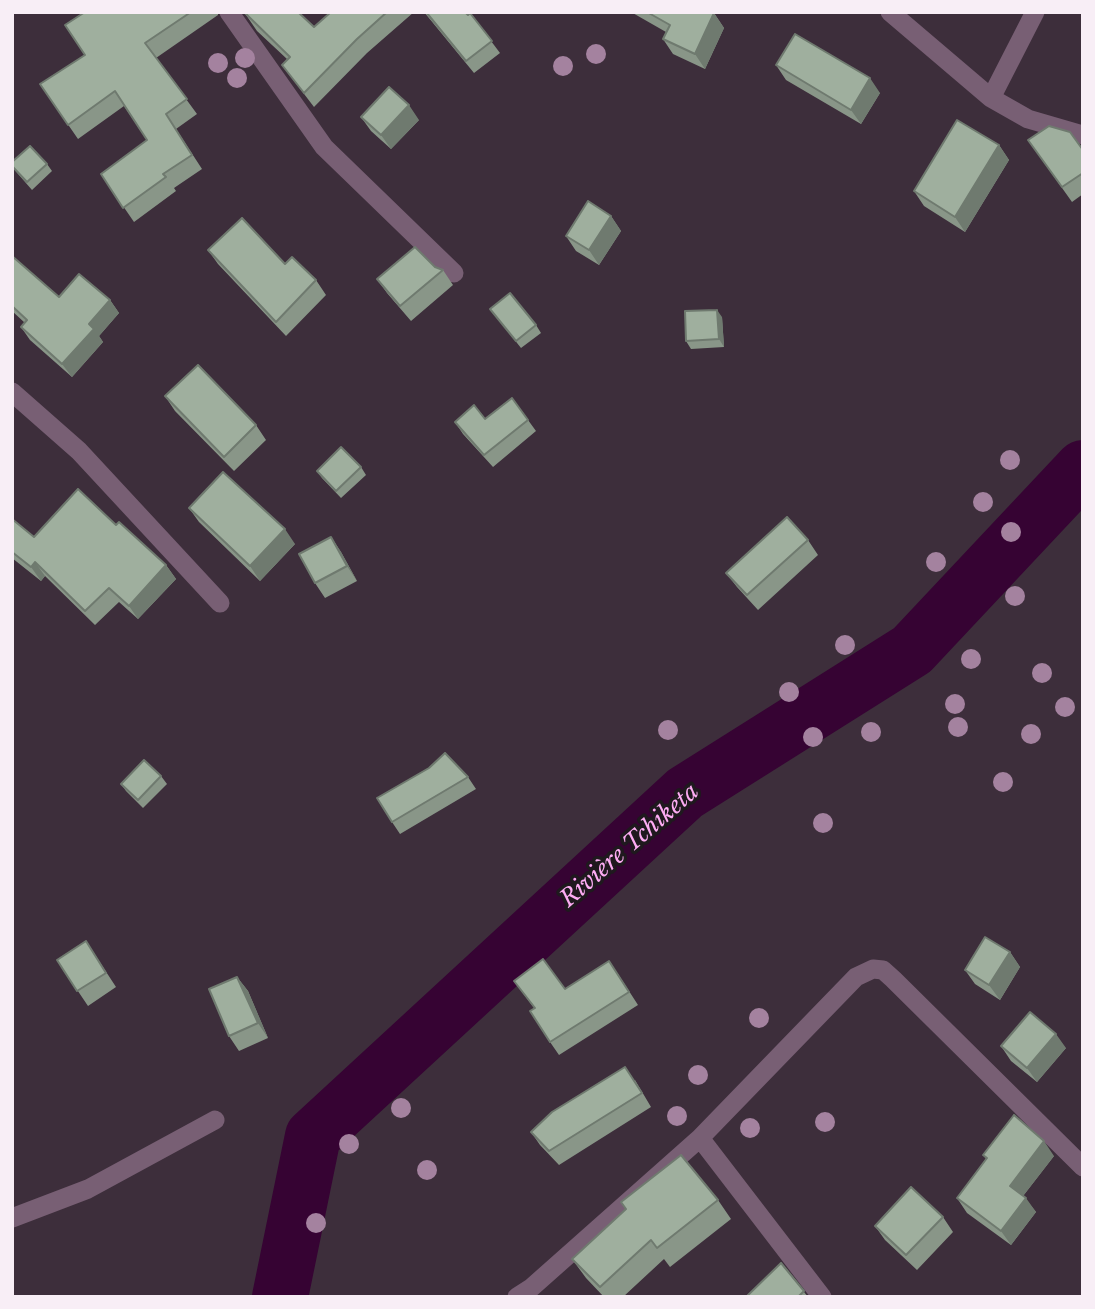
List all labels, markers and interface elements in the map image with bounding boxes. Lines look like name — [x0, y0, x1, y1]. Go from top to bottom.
water label: Rivière Tchiketa — [555, 778, 705, 914]

